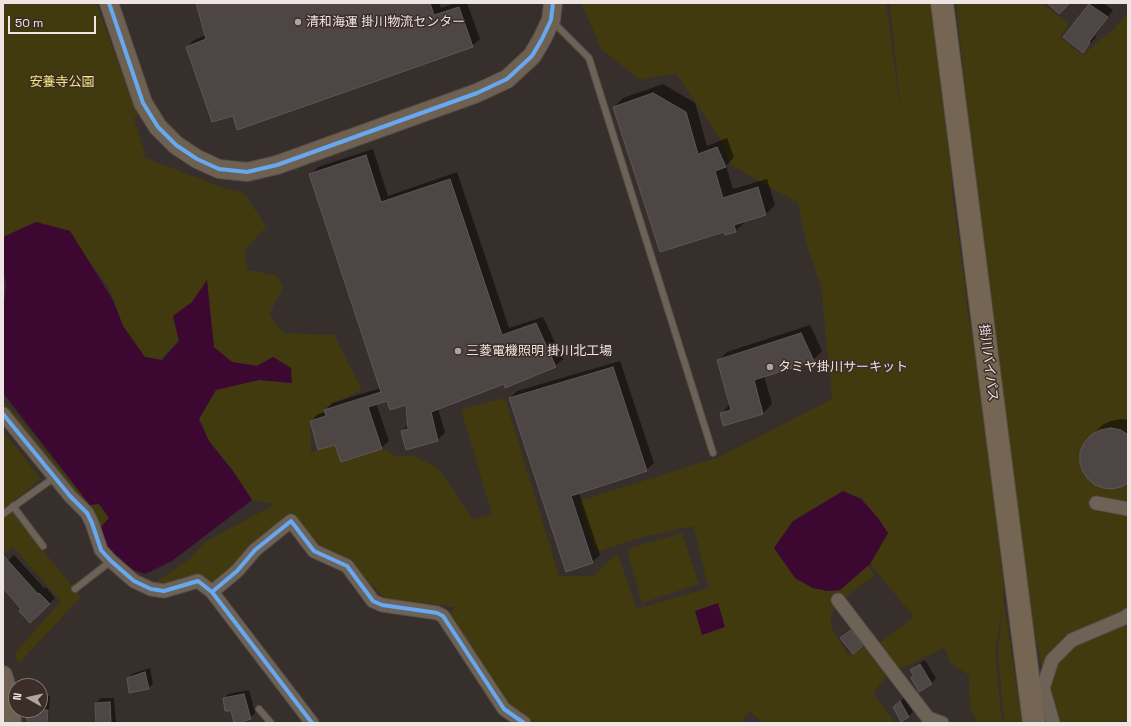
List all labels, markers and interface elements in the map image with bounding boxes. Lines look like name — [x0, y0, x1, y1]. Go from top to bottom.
scale bar — [10, 8, 98, 34]
place label: 清和海運 掛川物流センター — [306, 14, 465, 30]
text: 50 m — [15, 15, 43, 31]
marker: 清和海運 掛川物流センター — [293, 17, 303, 27]
park label: 安養寺公園 — [30, 74, 94, 90]
street label: 掛川バイパス — [976, 323, 1000, 403]
place label: 三菱電機照明 掛川北工場 — [466, 343, 612, 359]
marker: 三菱電機照明 掛川北工場 — [453, 346, 463, 356]
place label: タミヤ掛川サーキット — [778, 359, 908, 375]
marker: タミヤ掛川サーキット — [765, 362, 775, 372]
north arrow — [8, 678, 48, 718]
text: N — [10, 692, 25, 701]

